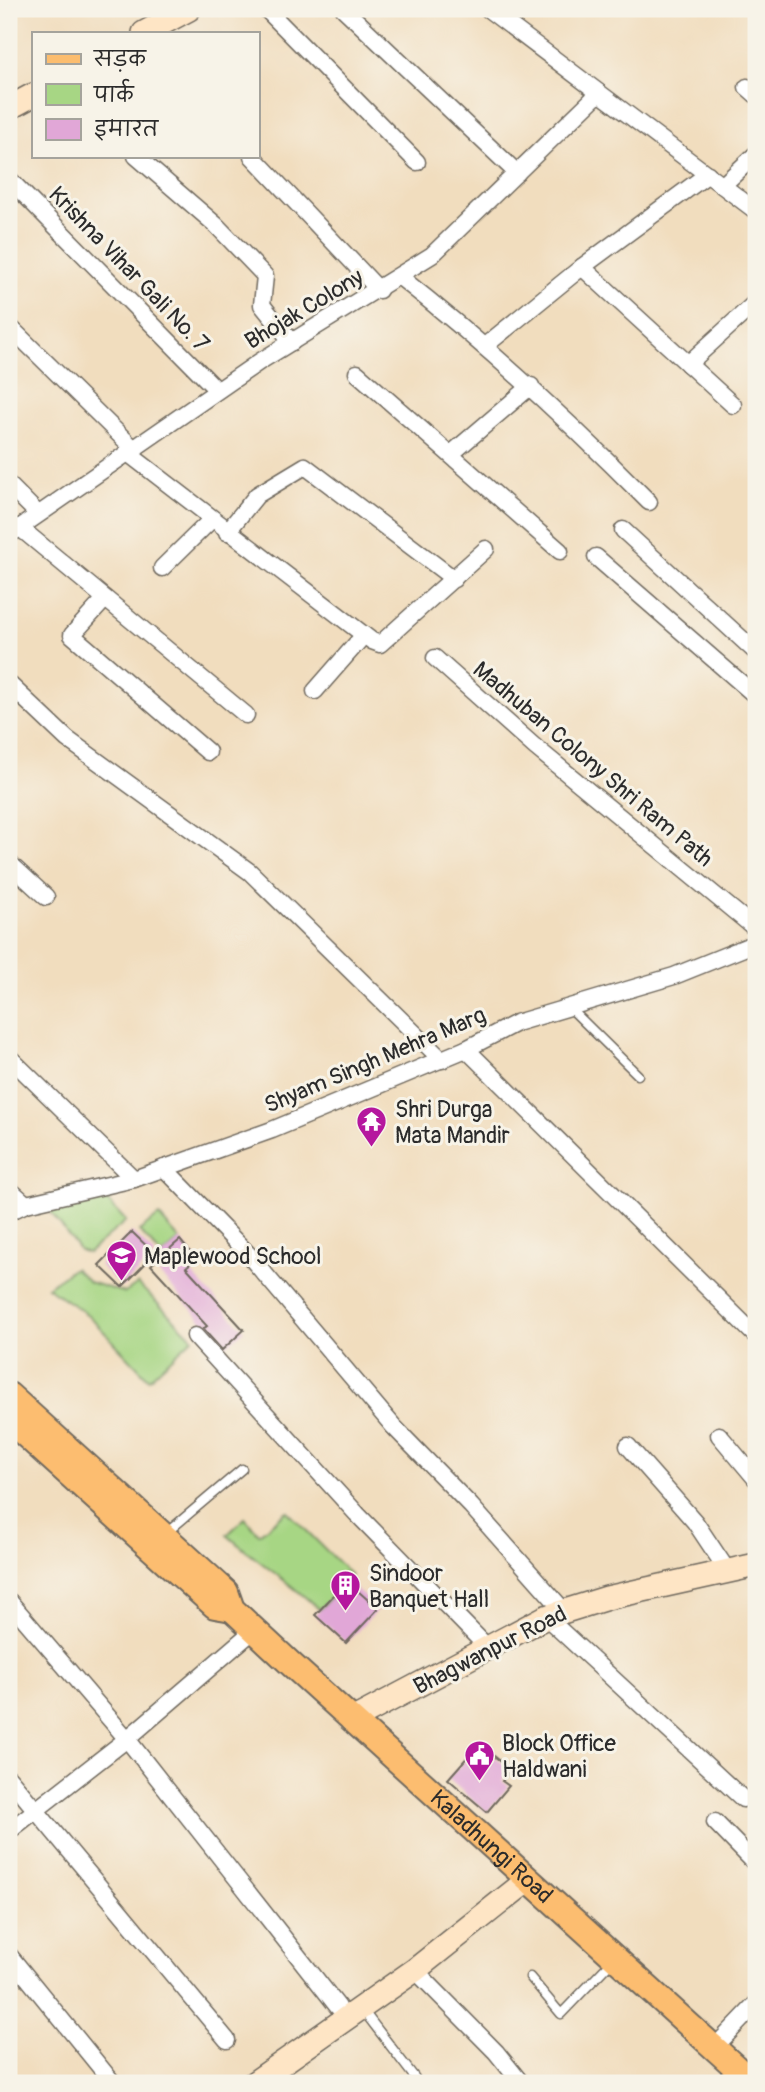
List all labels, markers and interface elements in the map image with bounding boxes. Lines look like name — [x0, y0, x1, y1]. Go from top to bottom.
legend — [32, 32, 259, 158]
text: सड़क — [93, 46, 147, 73]
text: पार्क — [93, 78, 135, 109]
text: इमारत — [94, 116, 160, 143]
street label: Krishna Vihar Gali No. 7 — [42, 180, 216, 358]
street label: Bhojak Colony — [239, 262, 369, 356]
street label: Madhuban Colony Shri Ram Path — [467, 655, 719, 873]
street label: Shyam Singh Mehra Marg — [260, 1000, 490, 1120]
place label: Shri Durga Mata Mandir — [395, 1095, 510, 1150]
temple icon: Shri Durga Mata Mandir — [355, 1105, 389, 1149]
school or university icon: Maplewood School — [104, 1239, 138, 1283]
place label: Maplewood School — [144, 1242, 322, 1271]
place label: Sindoor Banquet Hall — [369, 1559, 489, 1614]
building icon: Sindoor Banquet Hall — [329, 1569, 363, 1613]
street label: Bhagwanpur Road — [409, 1599, 571, 1701]
place label: Block Office Haldwani — [502, 1729, 617, 1784]
public building icon: Block Office Haldwani — [462, 1739, 496, 1783]
street label: Kaladhungi Road — [424, 1783, 559, 1909]

